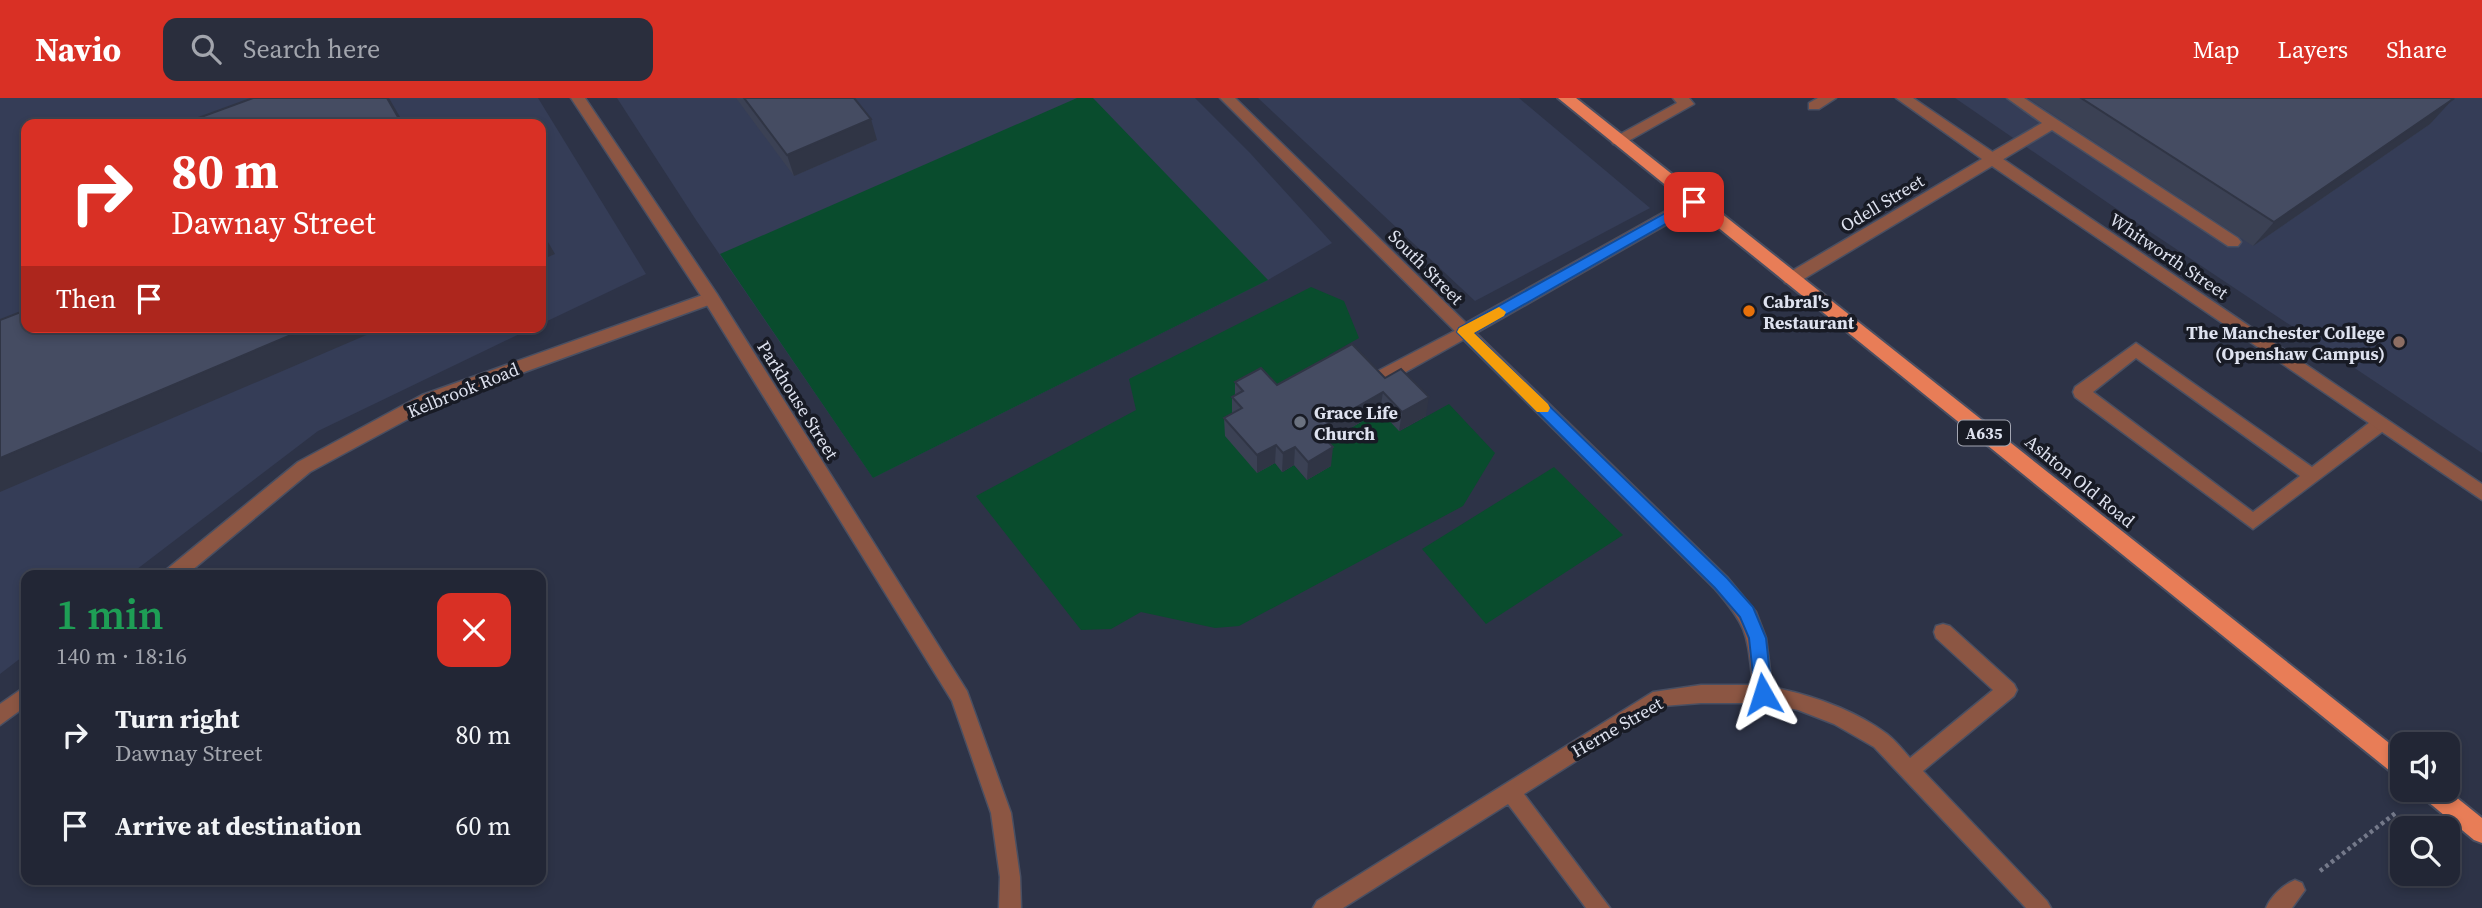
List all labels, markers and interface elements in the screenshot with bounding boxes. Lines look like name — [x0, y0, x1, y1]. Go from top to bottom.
search box — [163, 18, 653, 81]
text: Navio — [35, 27, 121, 72]
icon: search — [187, 30, 225, 68]
text: Search here — [243, 31, 380, 67]
text: Map — [2193, 33, 2240, 66]
text: Layers — [2278, 33, 2348, 66]
text: Share — [2386, 33, 2447, 66]
text: 80 m — [171, 137, 279, 204]
icon: right — [56, 147, 147, 238]
street label: Odell Street — [1836, 168, 1929, 238]
pin — [1664, 172, 1724, 232]
icon: arrive — [1675, 183, 1713, 221]
text: Dawnay Street — [171, 201, 376, 245]
street label: Whitworth Street — [2105, 207, 2233, 305]
street label: South Street — [1383, 224, 1469, 310]
icon: arrive — [130, 280, 168, 318]
text: Then — [56, 281, 116, 317]
place label: Cabral's Restaurant — [1763, 289, 1855, 335]
marker: Cabral's Restaurant — [1741, 303, 1757, 319]
place label: The Manchester College (Openshaw Campus) — [2186, 320, 2385, 366]
marker: The Manchester College (Openshaw Campus) — [2391, 334, 2407, 350]
street label: Parkhouse Street — [751, 336, 845, 464]
street label: Kelbrook Road — [403, 356, 523, 424]
place label: Grace Life Church — [1314, 400, 1398, 446]
marker: Grace Life Church — [1292, 414, 1308, 430]
road number: A635 — [1958, 420, 2010, 446]
street label: Ashton Old Road — [2020, 429, 2140, 533]
text: 1 min — [56, 585, 164, 643]
button: close — [437, 593, 511, 667]
text: 140 m · 18:16 — [56, 640, 187, 672]
position arrow — [1726, 657, 1800, 731]
street label: Herne Street — [1567, 691, 1667, 763]
text: Turn right — [115, 701, 239, 737]
icon: right — [56, 716, 94, 754]
text: 80 m — [456, 717, 511, 753]
map controls — [2390, 732, 2460, 886]
button: sound — [2390, 732, 2460, 802]
text: Dawnay Street — [115, 737, 262, 769]
icon: arrive — [56, 807, 94, 845]
text: Arrive at destination — [115, 808, 362, 844]
text: 60 m — [456, 808, 511, 844]
button: search — [2390, 816, 2460, 886]

